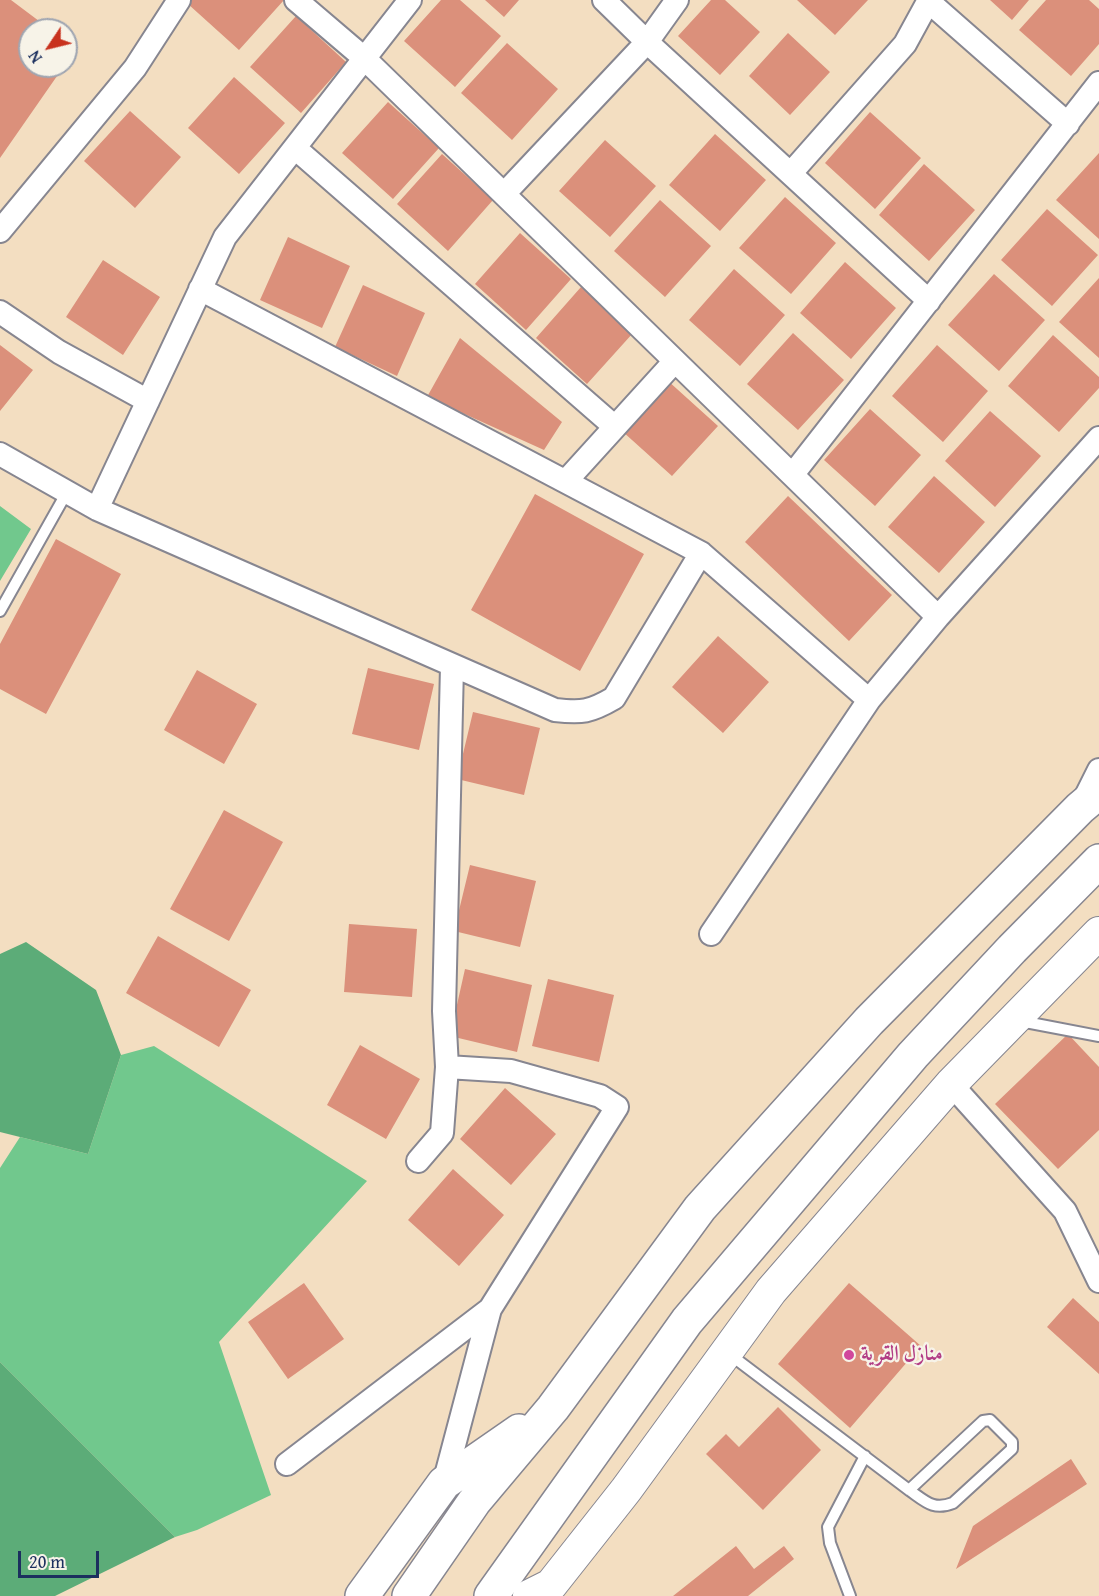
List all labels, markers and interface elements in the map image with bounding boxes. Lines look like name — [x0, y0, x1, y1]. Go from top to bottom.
north arrow — [18, 18, 78, 78]
text: N — [22, 46, 48, 68]
place label: منازل القرية — [861, 1342, 943, 1368]
marker: منازل القرية — [842, 1348, 856, 1362]
scale bar — [21, 1539, 102, 1577]
text: 20 m — [29, 1548, 65, 1575]

